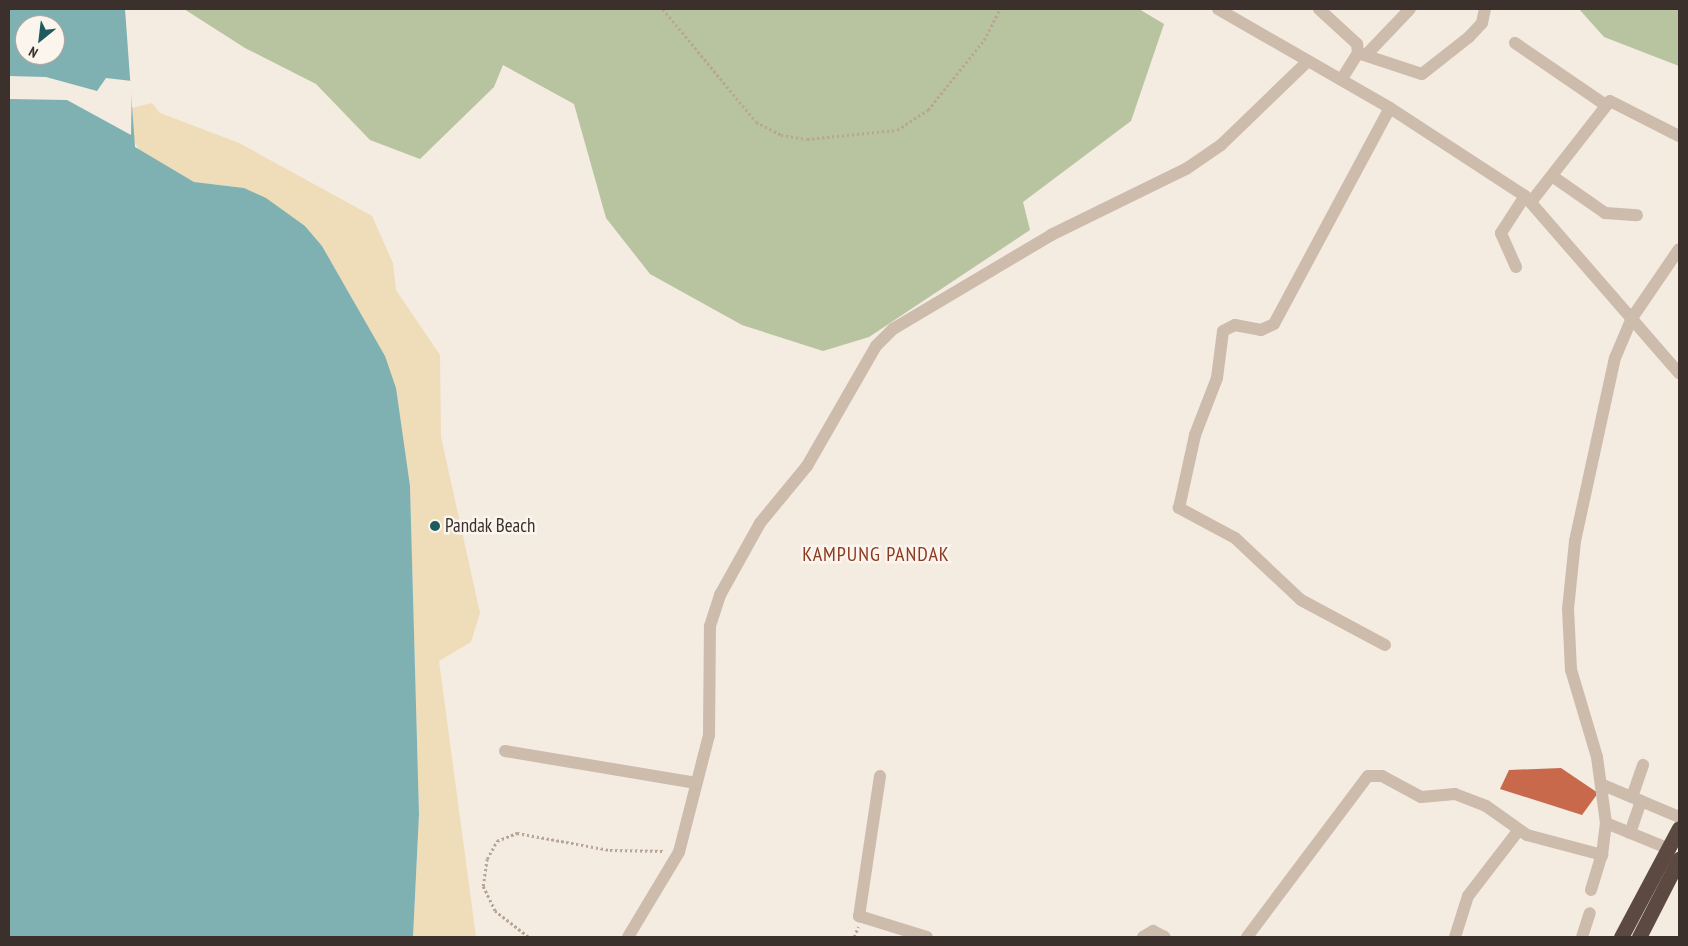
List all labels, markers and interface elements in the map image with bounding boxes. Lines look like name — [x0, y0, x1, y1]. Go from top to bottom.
north arrow — [15, 15, 65, 65]
text: N — [26, 43, 41, 62]
place label: Pandak Beach — [445, 515, 536, 537]
marker: Pandak Beach — [429, 520, 441, 532]
district label: KAMPUNG PANDAK — [801, 542, 951, 566]

